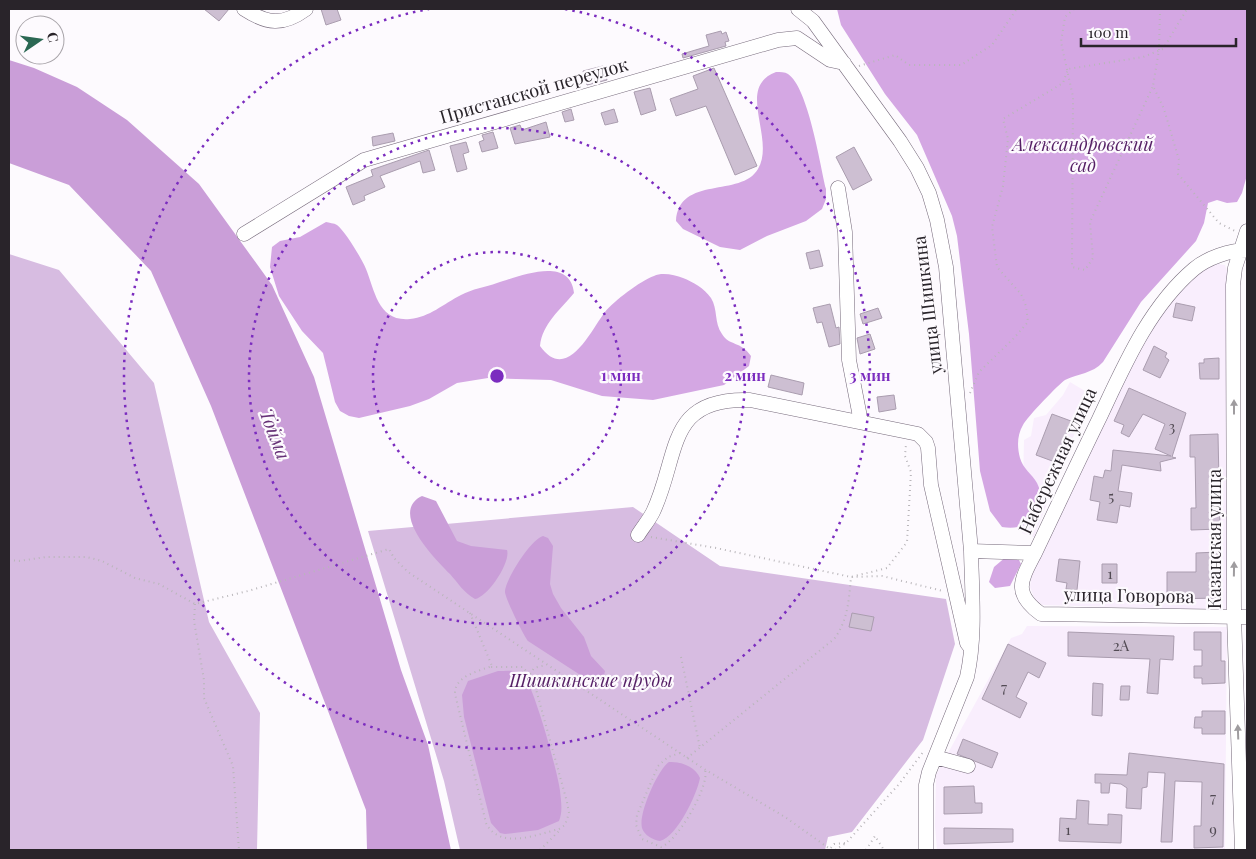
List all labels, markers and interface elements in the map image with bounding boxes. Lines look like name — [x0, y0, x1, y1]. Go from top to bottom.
north arrow — [15, 15, 65, 65]
scale bar — [1081, 15, 1236, 47]
text: 100 m — [1088, 22, 1129, 42]
text: С — [43, 30, 64, 44]
street label: Пристанской переулок — [437, 52, 631, 128]
park label: Александровский сад — [1011, 132, 1154, 177]
street label: улица Шишкина — [907, 235, 948, 377]
text: 1 мин — [601, 365, 641, 385]
text: 2 мин — [724, 365, 766, 385]
text: 3 мин — [849, 365, 891, 385]
centre of rings — [488, 367, 506, 385]
street label: Набережная улица — [1013, 383, 1102, 538]
one-way arrow — [1230, 398, 1238, 414]
water label: Тойма — [254, 404, 298, 463]
house number: 3 — [1169, 416, 1176, 436]
street label: Казанская улица — [1202, 469, 1226, 609]
house number: 5 — [1108, 486, 1114, 506]
one-way arrow — [1230, 561, 1238, 577]
house number: 1 — [1107, 563, 1113, 583]
street label: улица Говорова — [1063, 582, 1194, 608]
house number: 2А — [1113, 635, 1130, 655]
park label: Шишкинские пруды — [508, 668, 673, 692]
house number: 7 — [1001, 677, 1007, 697]
one-way arrow — [1233, 723, 1241, 739]
house number: 7 — [1210, 787, 1216, 807]
house number: 1 — [1065, 819, 1071, 839]
house number: 9 — [1209, 819, 1217, 839]

